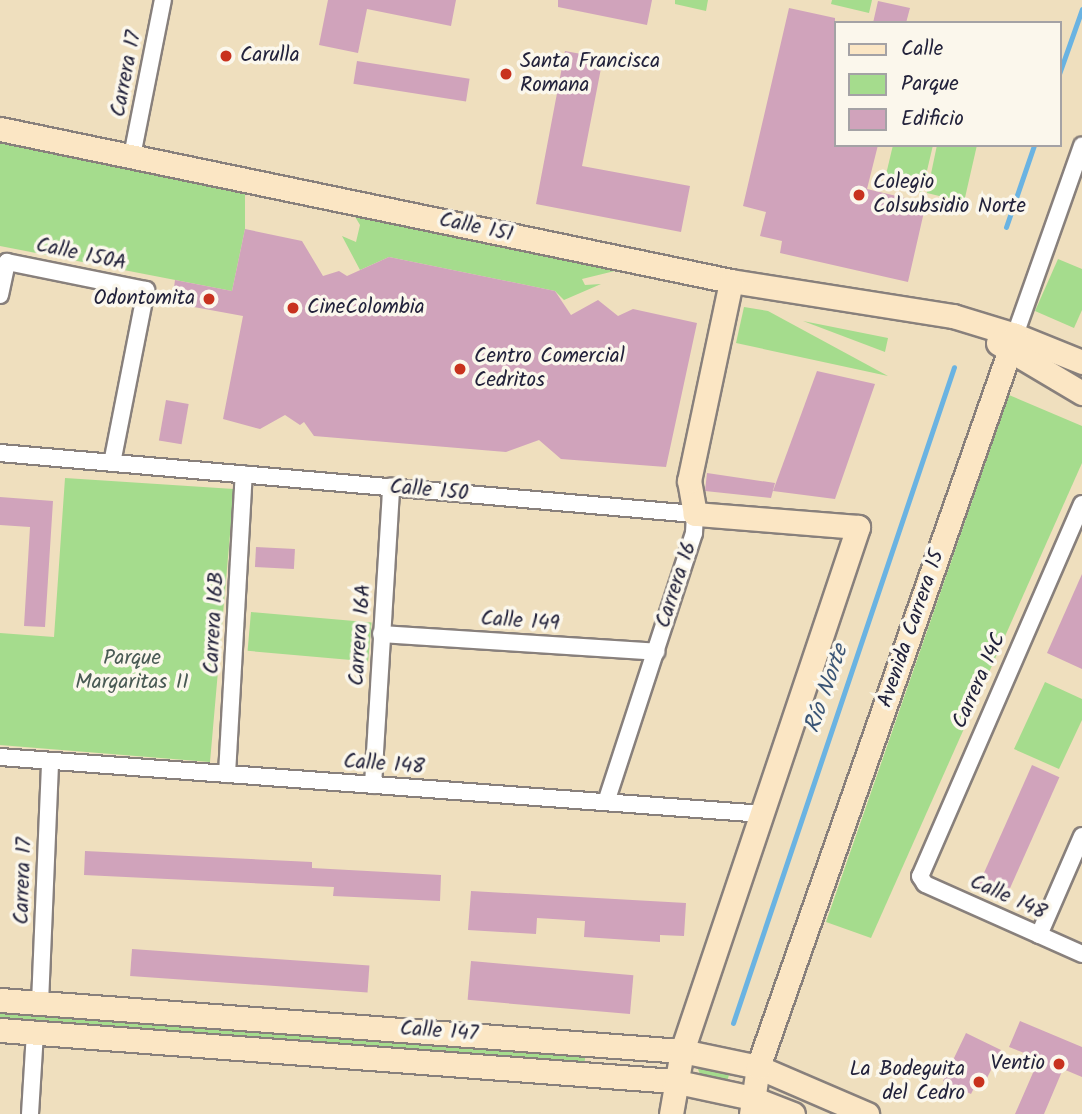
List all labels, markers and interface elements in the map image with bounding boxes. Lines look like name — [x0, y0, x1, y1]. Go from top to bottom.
legend — [834, 21, 1061, 147]
street label: Carrera 17 — [106, 29, 148, 119]
text: Calle — [901, 33, 943, 66]
place label: Carulla — [240, 43, 300, 69]
marker: Carulla — [218, 48, 234, 64]
place label: Santa Francisca Romana — [520, 49, 660, 99]
marker: Santa Francisca Romana — [498, 66, 514, 82]
text: Parque — [901, 68, 959, 101]
text: Edificio — [901, 103, 964, 136]
place label: Colegio Colsubsidio Norte — [873, 170, 1026, 220]
marker: Colegio Colsubsidio Norte — [851, 187, 867, 203]
street label: Calle 151 — [437, 208, 515, 248]
street label: Calle 150A — [34, 233, 128, 277]
place label: Odontomita — [94, 286, 195, 312]
marker: Odontomita — [201, 291, 217, 307]
place label: CineColombia — [307, 295, 425, 321]
marker: CineColombia — [285, 300, 301, 316]
place label: Centro Comercial Cedritos — [474, 344, 625, 394]
marker: Centro Comercial Cedritos — [452, 361, 468, 377]
street label: Calle 150 — [389, 475, 469, 507]
street label: Carrera 16 — [651, 539, 703, 631]
street label: Avenida Carrera 15 — [873, 547, 951, 711]
street label: Carrera 16B — [200, 571, 230, 675]
street label: Carrera 16A — [345, 583, 377, 687]
street label: Calle 149 — [480, 607, 560, 637]
street label: Carrera 14C — [948, 629, 1012, 733]
water label: Río Norte — [799, 641, 855, 737]
park label: Parque Margaritas II — [75, 646, 189, 696]
street label: Calle 148 — [343, 750, 425, 780]
street label: Carrera 17 — [10, 837, 38, 925]
street label: Calle 148 — [966, 870, 1050, 926]
street label: Calle 147 — [399, 1017, 479, 1047]
place label: Ventio — [991, 1051, 1045, 1077]
marker: Ventio — [1051, 1056, 1067, 1072]
place label: La Bodeguita del Cedro — [849, 1057, 965, 1107]
marker: La Bodeguita del Cedro — [971, 1074, 987, 1090]

